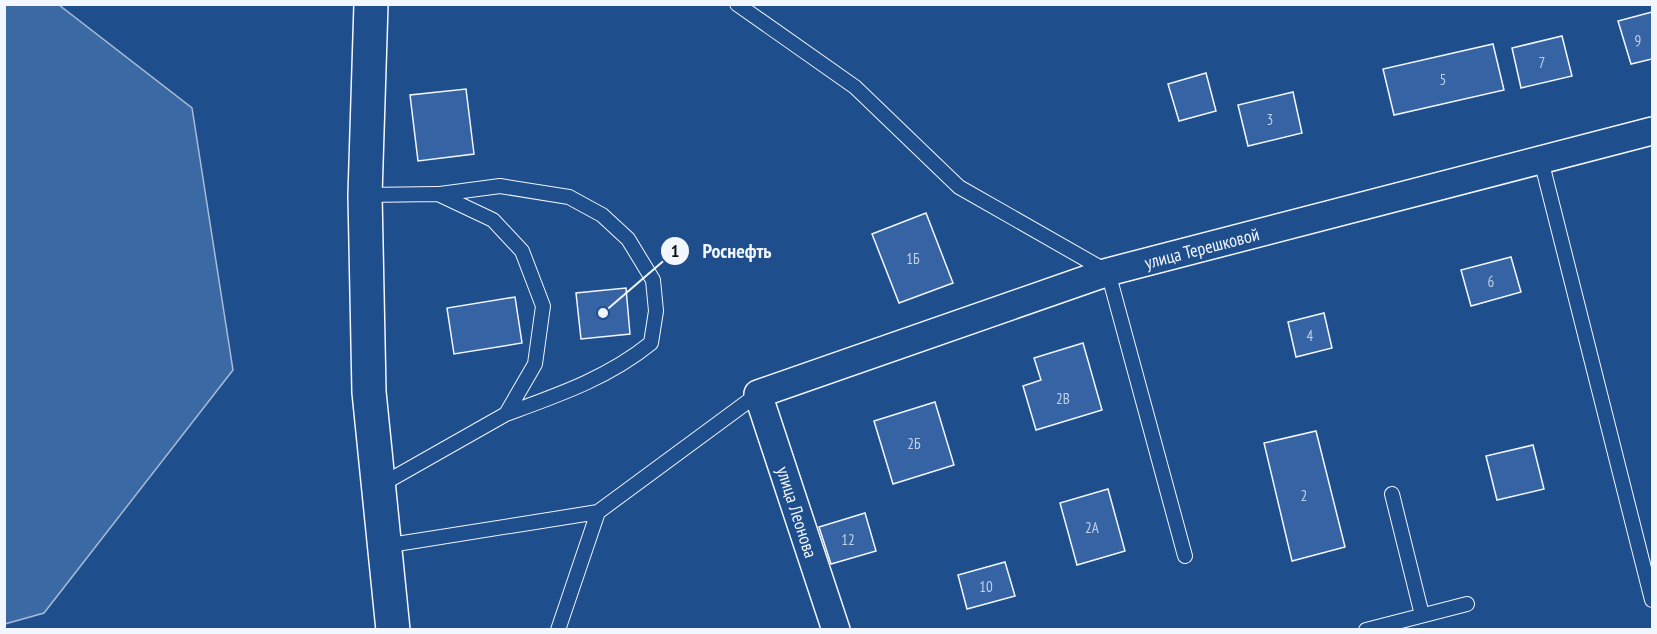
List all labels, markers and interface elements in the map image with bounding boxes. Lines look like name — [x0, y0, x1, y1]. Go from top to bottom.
house number: 9 — [1635, 31, 1641, 50]
house number: 7 — [1539, 53, 1545, 72]
house number: 5 — [1440, 70, 1446, 89]
house number: 3 — [1267, 110, 1273, 129]
street label: улица Терешковой — [1142, 222, 1261, 274]
callout: Роснефть — [660, 232, 783, 270]
text: Роснефть — [703, 238, 772, 264]
text: 1 — [671, 239, 679, 262]
house number: 1Б — [906, 249, 920, 268]
house number: 6 — [1488, 272, 1495, 291]
house number: 4 — [1307, 326, 1314, 345]
house number: 2В — [1056, 389, 1070, 408]
house number: 2Б — [907, 434, 921, 453]
street label: улица Леонова — [771, 463, 823, 561]
house number: 2 — [1301, 486, 1307, 505]
house number: 2А — [1085, 518, 1100, 537]
house number: 12 — [841, 530, 855, 549]
house number: 10 — [979, 577, 993, 596]

